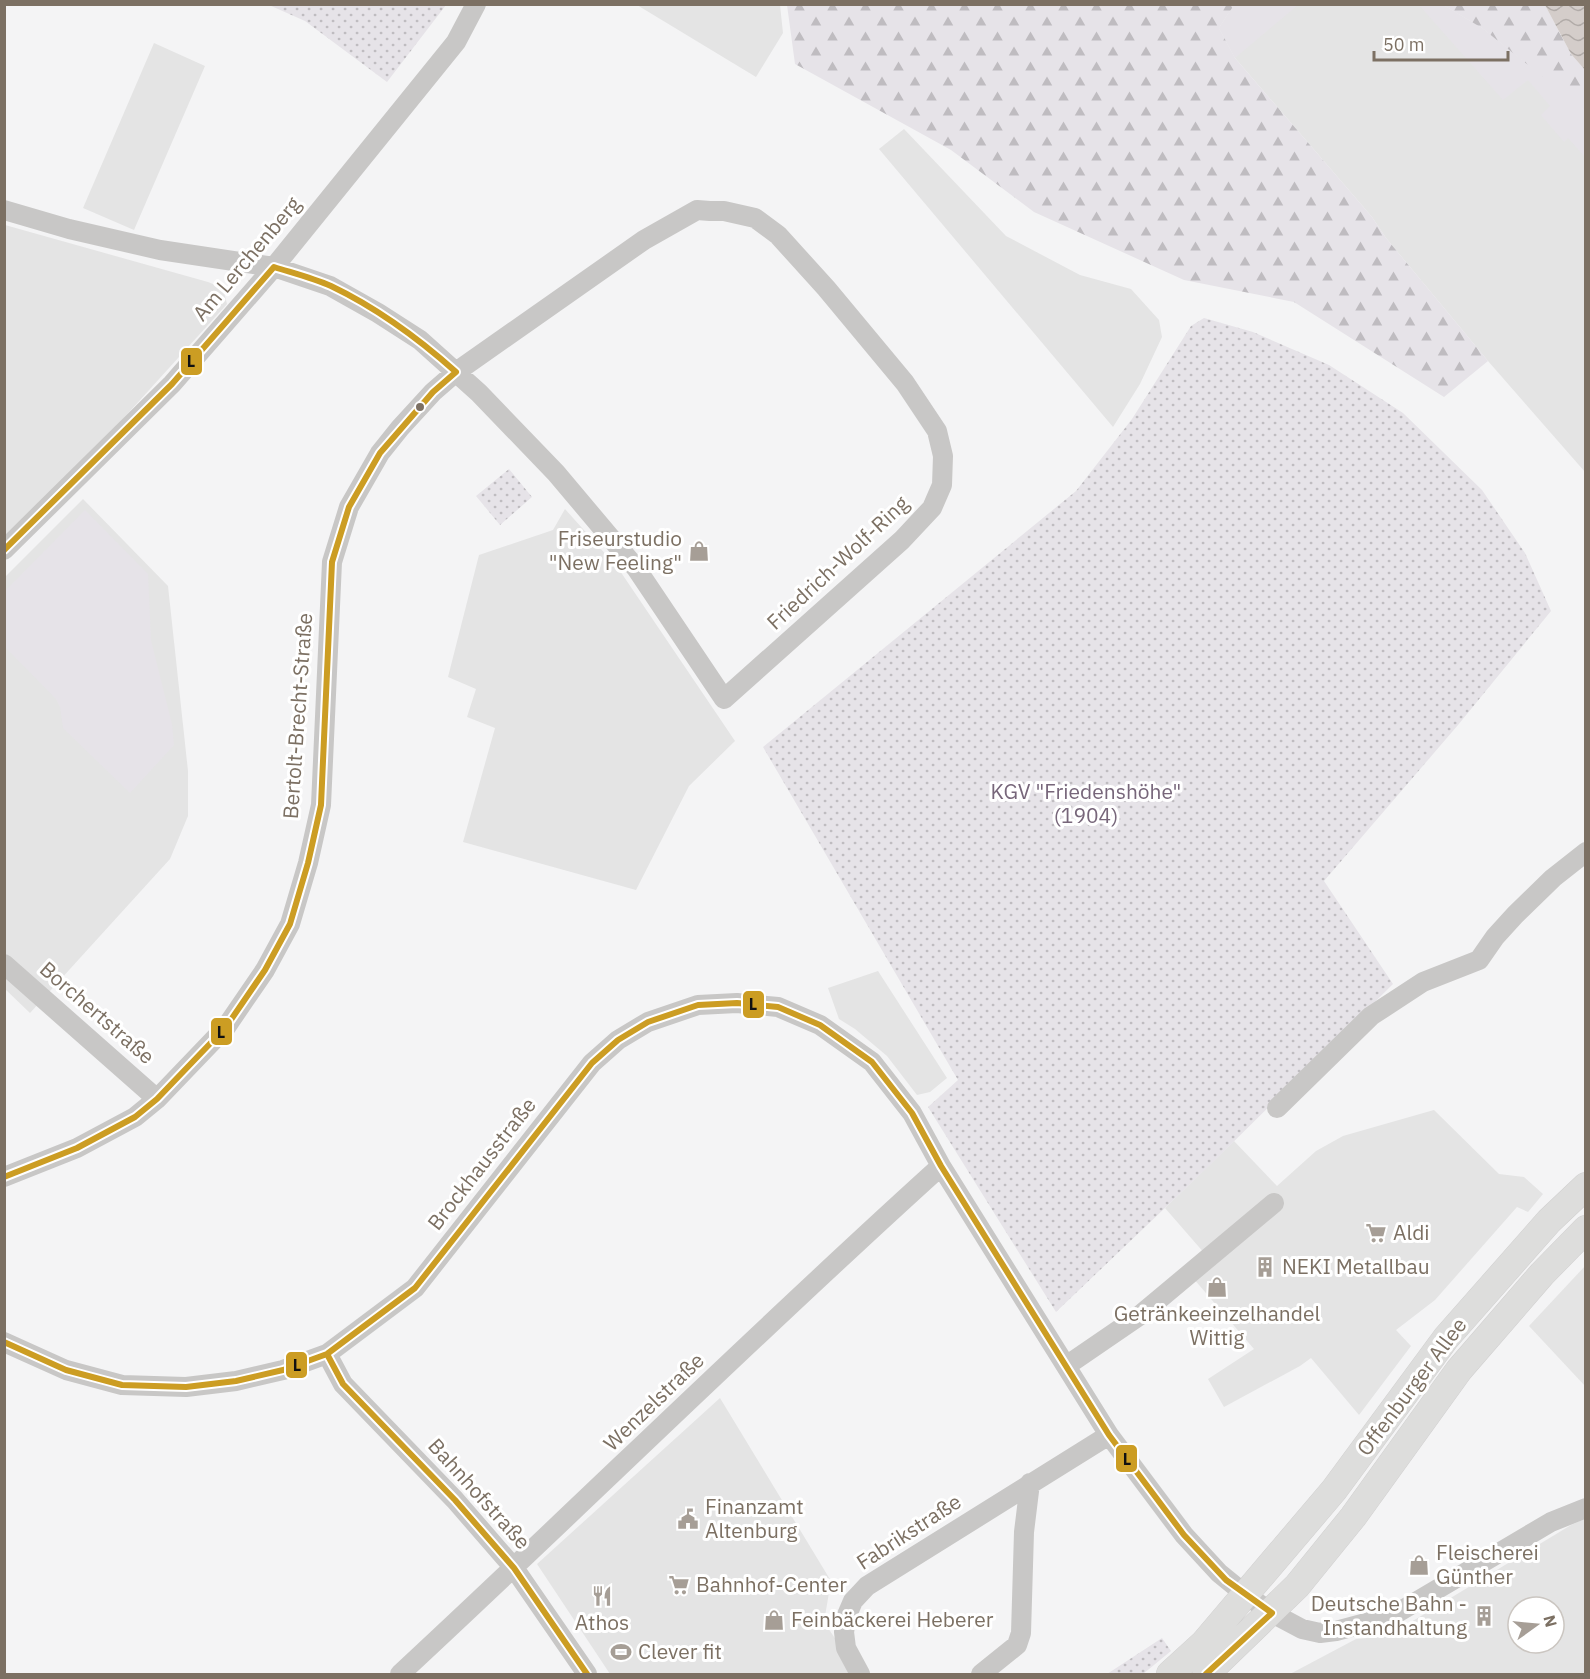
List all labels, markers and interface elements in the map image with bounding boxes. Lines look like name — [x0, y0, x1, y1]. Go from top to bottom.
scale bar — [1374, 24, 1508, 62]
text: 50 m — [1383, 33, 1425, 56]
street label: Am Lerchenberg — [186, 190, 307, 326]
line badge: L — [180, 347, 203, 376]
text: L — [187, 351, 195, 371]
unlabelled marker — [414, 401, 426, 413]
street label: Friedrich-Wolf-Ring — [760, 489, 914, 635]
place label: Friseurstudio "New Feeling" — [549, 524, 682, 576]
shop icon: Friseurstudio "New Feeling" — [687, 539, 711, 563]
street label: Bertolt-Brecht-Straße — [276, 612, 318, 820]
park label: KGV "Friedenshöhe" (1904) — [991, 777, 1181, 829]
street label: Borchertstraße — [34, 955, 161, 1070]
line badge: L — [742, 990, 765, 1019]
text: L — [749, 994, 757, 1014]
line badge: L — [210, 1017, 233, 1046]
text: L — [217, 1022, 225, 1042]
street label: Brockhausstraße — [421, 1091, 542, 1235]
place label: Aldi — [1393, 1218, 1430, 1246]
supermarket icon: Aldi — [1364, 1221, 1388, 1245]
place label: NEKI Metallbau — [1282, 1252, 1430, 1280]
building icon: NEKI Metallbau — [1253, 1255, 1277, 1279]
shop icon: Getränkeeinzelhandel Wittig — [1205, 1275, 1229, 1299]
place label: Getränkeeinzelhandel Wittig — [1114, 1299, 1321, 1351]
street label: Offenburger Allee — [1350, 1312, 1472, 1461]
street label: Wenzelstraße — [597, 1346, 710, 1456]
line badge: L — [285, 1351, 308, 1379]
text: L — [293, 1355, 301, 1375]
street label: Bahnhofstraße — [422, 1432, 537, 1555]
line badge: L — [1115, 1444, 1138, 1473]
text: L — [1123, 1449, 1131, 1469]
street label: Fabrikstraße — [851, 1487, 966, 1575]
place label: Finanzamt Altenburg — [705, 1492, 804, 1544]
public building icon: Finanzamt Altenburg — [676, 1507, 700, 1531]
place label: Fleischerei Günther — [1436, 1538, 1539, 1590]
shop icon: Fleischerei Günther — [1407, 1553, 1431, 1577]
place label: Bahnhof-Center — [696, 1570, 847, 1598]
supermarket icon: Bahnhof-Center — [667, 1573, 691, 1597]
restaurant icon: Athos — [590, 1584, 614, 1608]
place label: Deutsche Bahn - Instandhaltung — [1311, 1589, 1467, 1641]
north arrow — [1506, 1595, 1566, 1655]
building icon: Deutsche Bahn - Instandhaltung — [1472, 1604, 1496, 1628]
place label: Feinbäckerei Heberer — [791, 1605, 994, 1633]
place label: Athos — [575, 1608, 629, 1636]
shop icon: Feinbäckerei Heberer — [762, 1608, 786, 1632]
text: N — [1539, 1613, 1562, 1629]
place label: Clever fit — [638, 1637, 722, 1665]
sports icon: Clever fit — [609, 1640, 633, 1664]

